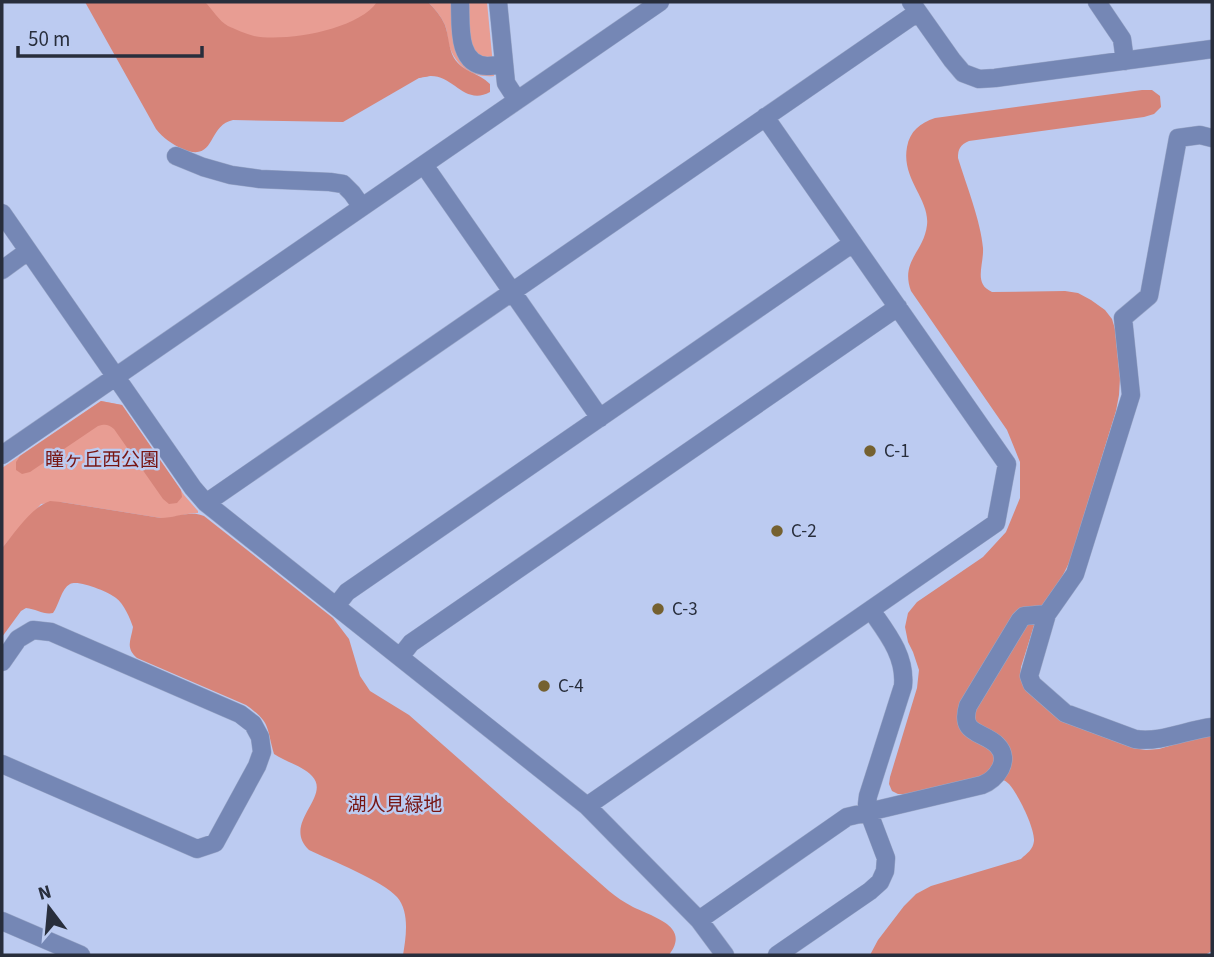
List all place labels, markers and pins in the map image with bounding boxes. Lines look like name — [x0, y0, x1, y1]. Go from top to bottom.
place label: C-1 — [884, 438, 910, 465]
marker: C-1 — [862, 443, 878, 459]
place label: C-2 — [791, 518, 817, 545]
marker: C-2 — [769, 523, 785, 539]
place label: C-3 — [672, 596, 698, 623]
marker: C-3 — [650, 601, 666, 617]
place label: C-4 — [558, 673, 584, 700]
marker: C-4 — [536, 678, 552, 694]

